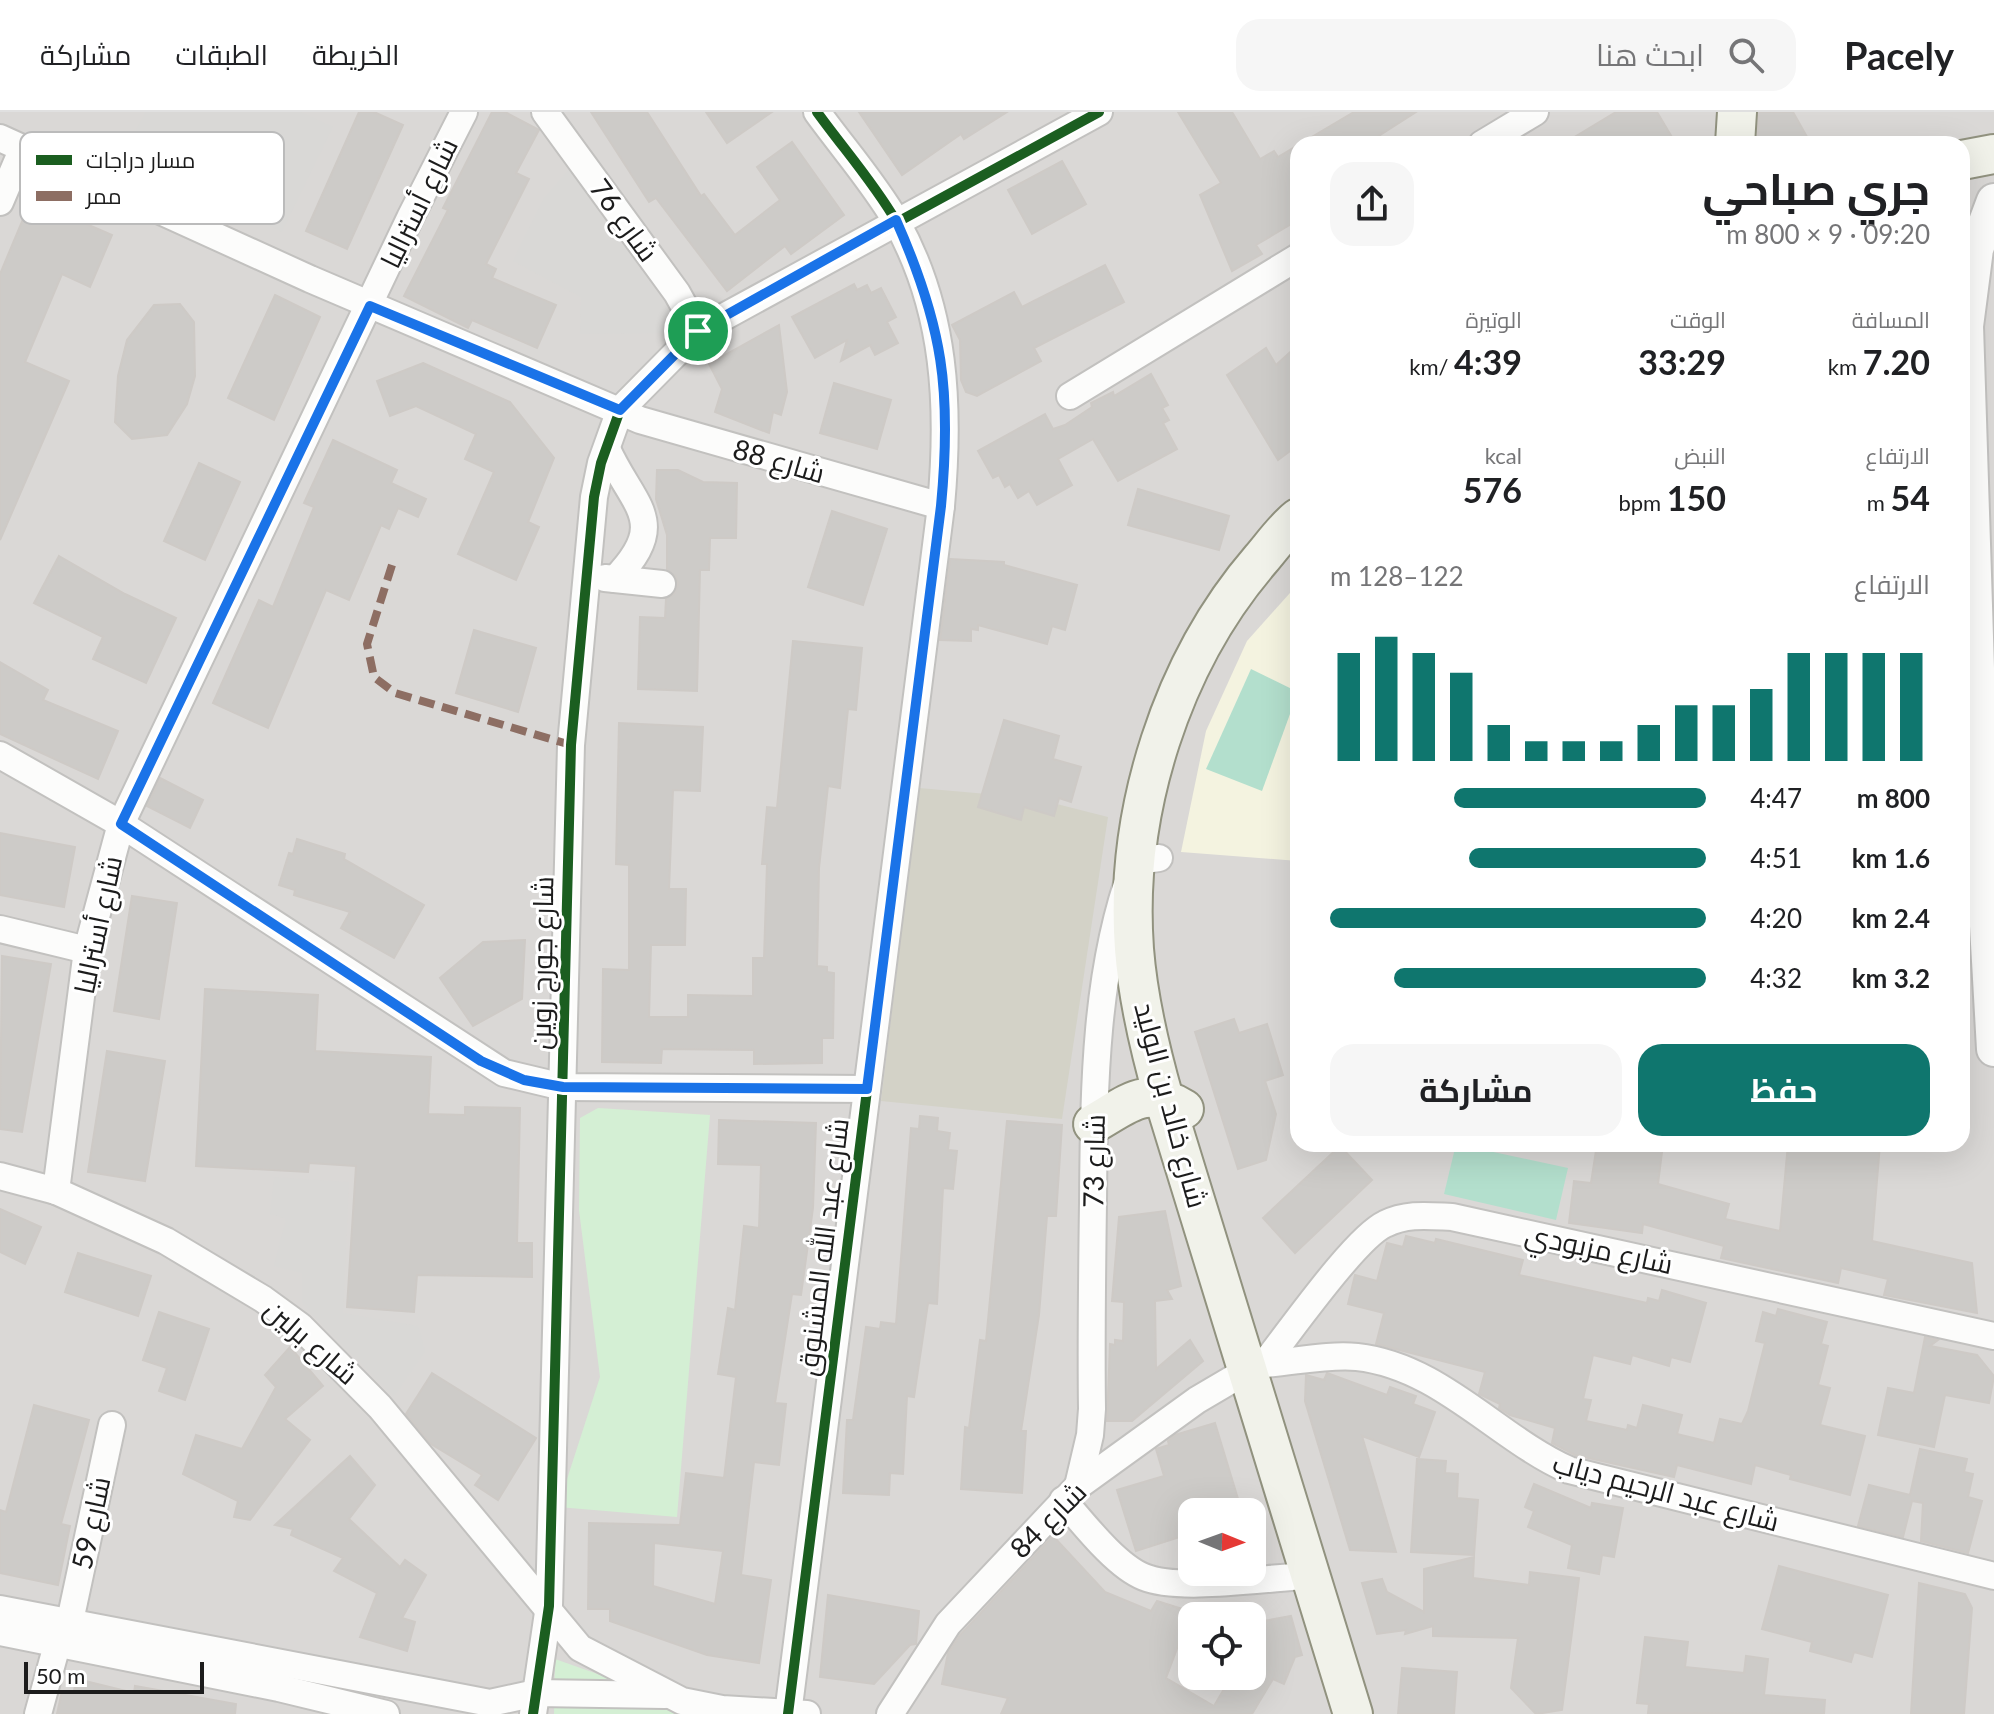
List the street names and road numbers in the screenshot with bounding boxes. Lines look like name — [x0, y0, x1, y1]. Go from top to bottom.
street label: شارع أستراليا — [372, 132, 467, 274]
street label: شارع 76 — [581, 171, 666, 269]
street label: شارع 88 — [729, 431, 829, 492]
street label: شارع أستراليا — [66, 853, 131, 998]
street label: شارع جورج زوين — [522, 876, 563, 1050]
street label: شارع خالد بن الوليد — [1125, 998, 1216, 1212]
street label: شارع 73 — [1075, 1114, 1114, 1208]
street label: شارع عبد الله المشنوق — [789, 1116, 858, 1378]
street label: شارع مزبودي — [1521, 1216, 1676, 1286]
street label: شارع برلين — [256, 1291, 365, 1393]
street label: شارع عبد الرحيم دياب — [1548, 1444, 1783, 1541]
street label: شارع 59 — [64, 1473, 119, 1573]
street label: شارع 84 — [1002, 1474, 1095, 1567]

